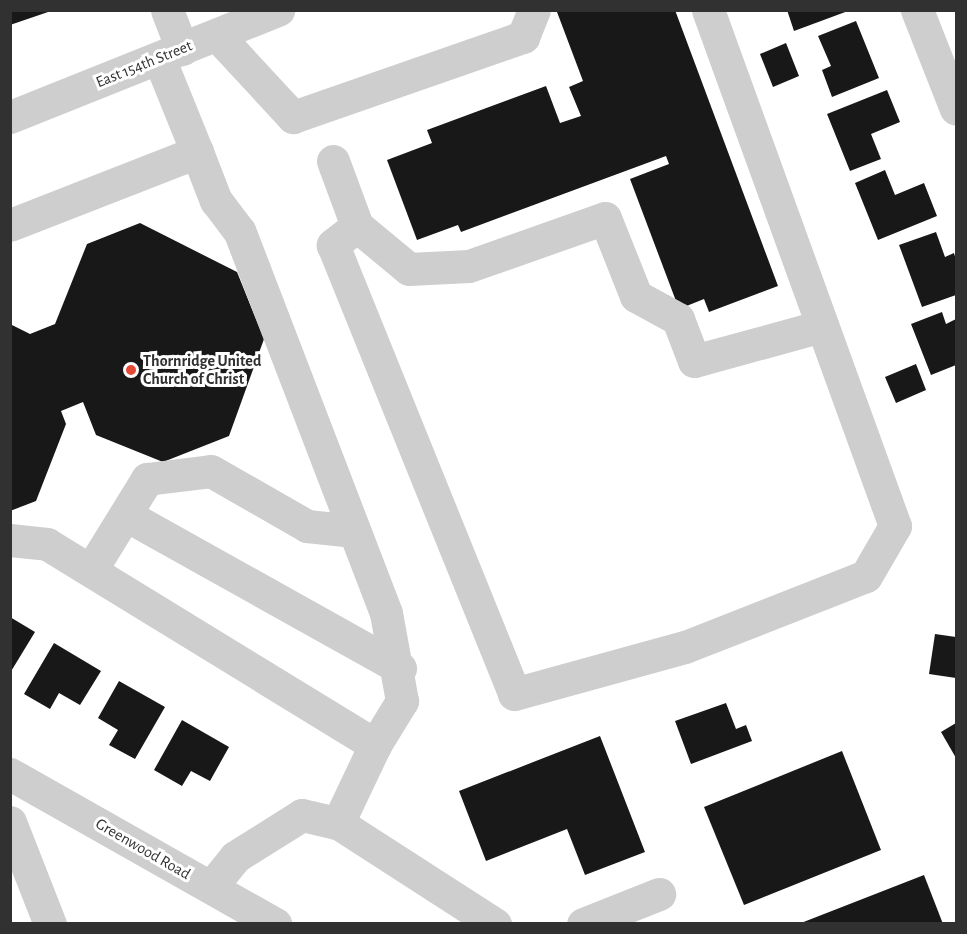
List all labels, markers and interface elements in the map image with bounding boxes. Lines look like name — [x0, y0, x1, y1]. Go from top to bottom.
street label: East 154th Street — [93, 36, 195, 92]
place label: Thornridge United Church of Christ — [143, 351, 261, 389]
marker: Thornridge United Church of Christ — [124, 363, 138, 377]
street label: Greenwood Road — [92, 814, 194, 884]

